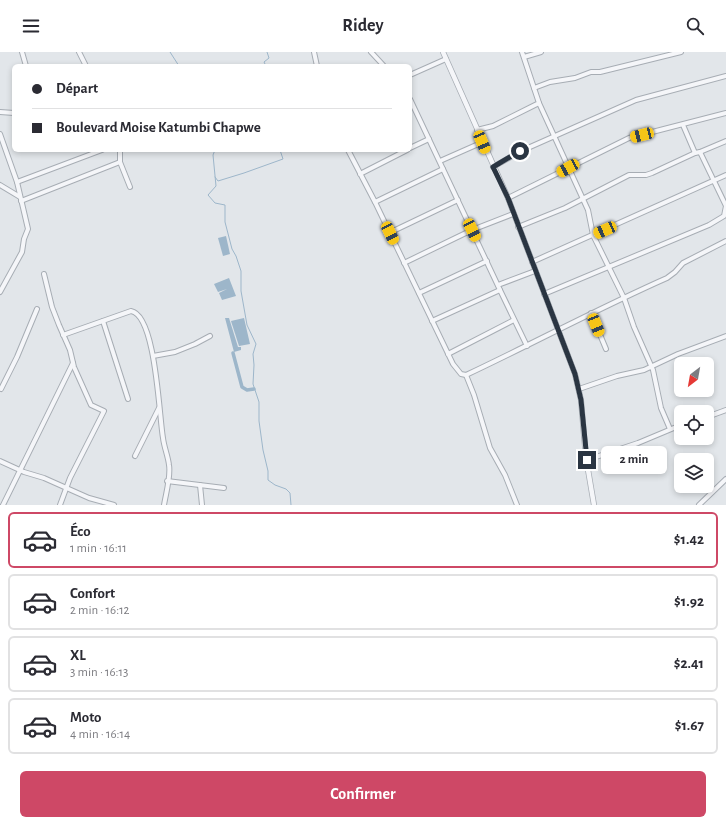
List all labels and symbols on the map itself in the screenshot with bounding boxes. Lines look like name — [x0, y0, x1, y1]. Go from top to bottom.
car — [629, 126, 655, 144]
car — [472, 129, 492, 155]
route start — [511, 142, 529, 160]
car — [555, 157, 581, 179]
car — [461, 217, 483, 243]
car — [379, 220, 401, 246]
car — [592, 220, 618, 240]
car — [586, 312, 606, 338]
north arrow — [674, 357, 714, 397]
callout: 2 min — [601, 446, 667, 474]
route end — [578, 451, 596, 469]

